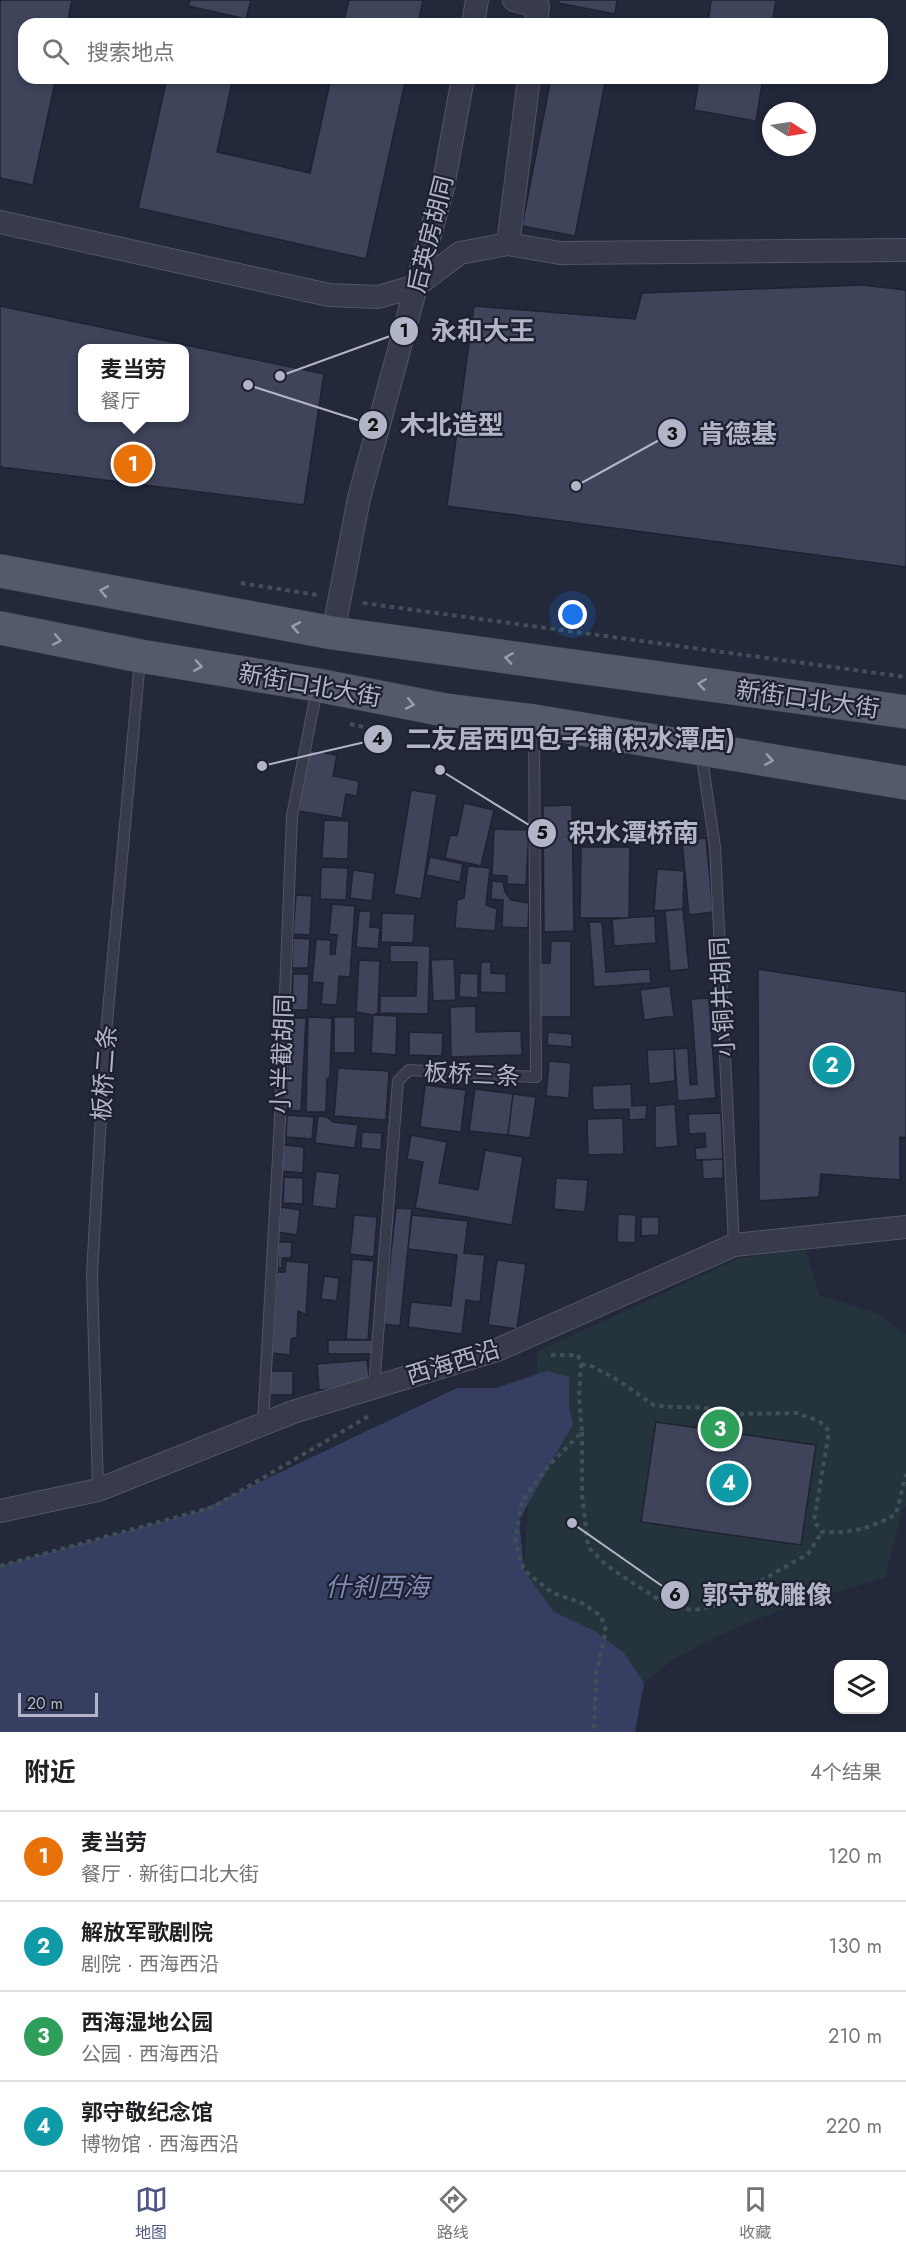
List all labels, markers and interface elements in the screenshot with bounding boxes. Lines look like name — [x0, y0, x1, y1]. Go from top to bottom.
search box — [18, 18, 888, 84]
icon: search — [39, 35, 72, 68]
text: 搜索地点 — [87, 36, 175, 68]
north arrow — [762, 102, 816, 156]
street label: 后英房胡同 — [399, 172, 461, 296]
callout: 永和大王 — [389, 309, 547, 353]
text: 永和大王 — [431, 312, 535, 350]
text: 1 — [399, 318, 409, 344]
popup — [78, 344, 189, 422]
text: 麦当劳 — [100, 353, 167, 385]
text: 餐厅 — [100, 387, 140, 416]
callout: 木北造型 — [358, 403, 516, 447]
text: 木北造型 — [400, 406, 504, 444]
callout: 肯德基 — [657, 411, 789, 455]
text: 2 — [367, 412, 379, 438]
text: 肯德基 — [699, 415, 777, 453]
text: 3 — [666, 421, 678, 447]
pin: 1 — [114, 442, 152, 486]
one-way arrow — [99, 585, 109, 598]
your location — [558, 600, 587, 629]
one-way arrow — [291, 621, 300, 633]
one-way arrow — [52, 633, 62, 646]
one-way arrow — [505, 652, 514, 664]
street label: 新街口北大街 — [236, 655, 384, 715]
one-way arrow — [193, 659, 202, 671]
street label: 新街口北大街 — [734, 672, 882, 726]
one-way arrow — [698, 679, 707, 691]
one-way arrow — [405, 696, 415, 709]
callout: 二友居西四包子铺(积水潭店) — [363, 717, 747, 761]
text: 二友居西四包子铺(积水潭店) — [405, 720, 735, 758]
text: 4 — [372, 726, 384, 752]
one-way arrow — [764, 754, 773, 766]
callout: 积水潭桥南 — [527, 811, 711, 855]
text: 积水潭桥南 — [569, 814, 699, 852]
text: 5 — [536, 820, 548, 846]
street label: 小铜井胡同 — [701, 936, 743, 1058]
street label: 小半截胡同 — [262, 993, 302, 1115]
street label: 板桥二条 — [83, 1024, 125, 1122]
pin: 2 — [812, 1042, 852, 1088]
street label: 板桥三条 — [423, 1054, 521, 1094]
street label: 西海西沿 — [402, 1331, 504, 1393]
pin: 3 — [700, 1406, 740, 1452]
pin: 4 — [710, 1460, 748, 1506]
water label: 什刹西海 — [325, 1568, 433, 1606]
callout: 郭守敬雕像 — [660, 1573, 844, 1617]
text: 郭守敬雕像 — [702, 1576, 832, 1614]
text: 6 — [669, 1582, 681, 1608]
map controls — [834, 1660, 888, 1714]
button: layers — [834, 1660, 888, 1714]
scale bar — [18, 1690, 98, 1718]
text: 20 m — [27, 1692, 63, 1715]
text: 附近 — [24, 1753, 76, 1791]
text: 4个结果 — [810, 1758, 882, 1787]
text: 麦当劳 — [81, 1826, 147, 1858]
text: 1 — [38, 1842, 49, 1871]
text: 120 m — [828, 1842, 882, 1871]
text: 餐厅 · 新街口北大街 — [81, 1860, 259, 1889]
text: 解放军歌剧院 — [81, 1916, 213, 1948]
text: 2 — [37, 1932, 50, 1961]
text: 130 m — [828, 1932, 882, 1961]
text: 剧院 · 西海西沿 — [81, 1950, 219, 1979]
text: 西海湿地公园 — [81, 2006, 213, 2038]
text: 3 — [37, 2022, 50, 2051]
text: 210 m — [828, 2022, 882, 2051]
text: 公园 · 西海西沿 — [81, 2040, 219, 2069]
text: 郭守敬纪念馆 — [81, 2096, 213, 2128]
text: 4 — [37, 2112, 50, 2141]
text: 220 m — [826, 2112, 882, 2141]
text: 博物馆 · 西海西沿 — [81, 2130, 239, 2159]
tab: 地图 — [135, 2183, 168, 2244]
tab: 路线 — [437, 2183, 470, 2244]
tab: 收藏 — [739, 2183, 772, 2244]

